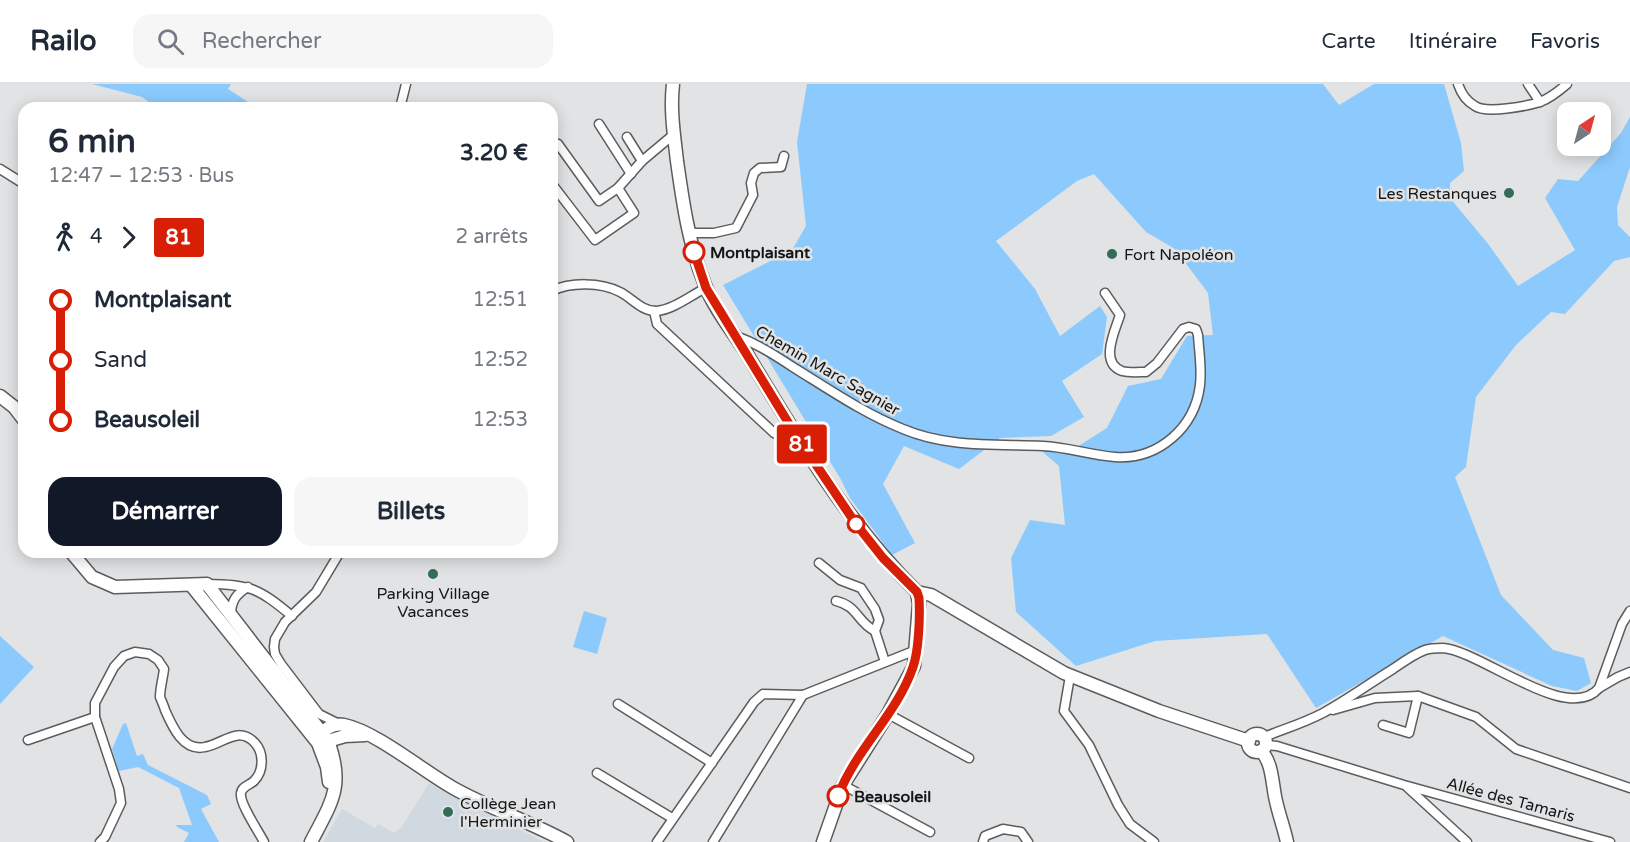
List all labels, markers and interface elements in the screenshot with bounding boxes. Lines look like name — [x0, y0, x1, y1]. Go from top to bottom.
search box — [133, 14, 553, 68]
text: Railo — [30, 24, 97, 58]
icon: search — [154, 25, 187, 58]
text: Rechercher — [202, 28, 321, 54]
text: Carte — [1322, 29, 1376, 54]
text: Itinéraire — [1409, 29, 1497, 54]
text: Favoris — [1530, 29, 1600, 54]
north arrow — [1557, 102, 1611, 156]
map controls — [1557, 102, 1611, 156]
text: 6 min — [48, 122, 136, 161]
text: 3.20 € — [460, 140, 528, 166]
text: 12:47 – 12:53 · Bus — [48, 164, 234, 188]
place label: Les Restanques — [1377, 184, 1497, 204]
marker: Les Restanques — [1502, 186, 1516, 200]
icon: walk — [48, 221, 81, 254]
icon: forward — [112, 221, 145, 254]
text: 4 — [90, 225, 103, 249]
text: 81 — [166, 225, 192, 250]
text: 2 arrêts — [455, 225, 528, 249]
marker: Montplaisant — [683, 241, 705, 263]
place label: Montplaisant — [710, 243, 811, 263]
place label: Fort Napoléon — [1124, 245, 1233, 265]
marker: Fort Napoléon — [1105, 247, 1119, 261]
text: Montplaisant — [94, 287, 232, 313]
text: 12:51 — [473, 288, 528, 312]
street label: Chemin Marc Sagnier — [752, 321, 904, 421]
text: Sand — [94, 347, 147, 373]
text: 12:52 — [473, 348, 528, 372]
text: Beausoleil — [94, 407, 200, 433]
text: 12:53 — [473, 408, 528, 432]
line badge: 81 — [775, 424, 829, 464]
text: 81 — [789, 432, 815, 457]
button: Démarrer — [48, 477, 282, 546]
button: Billets — [294, 477, 528, 546]
unlabelled marker — [847, 515, 865, 533]
marker: Parking Village Vacances — [426, 567, 440, 581]
place label: Parking Village Vacances — [376, 584, 490, 622]
street label: Allée des Tamaris — [1444, 773, 1577, 827]
marker: Beausoleil — [827, 785, 849, 807]
place label: Beausoleil — [854, 787, 931, 807]
place label: Collège Jean l'Herminier — [460, 794, 556, 832]
marker: Collège Jean l'Herminier — [441, 805, 455, 819]

